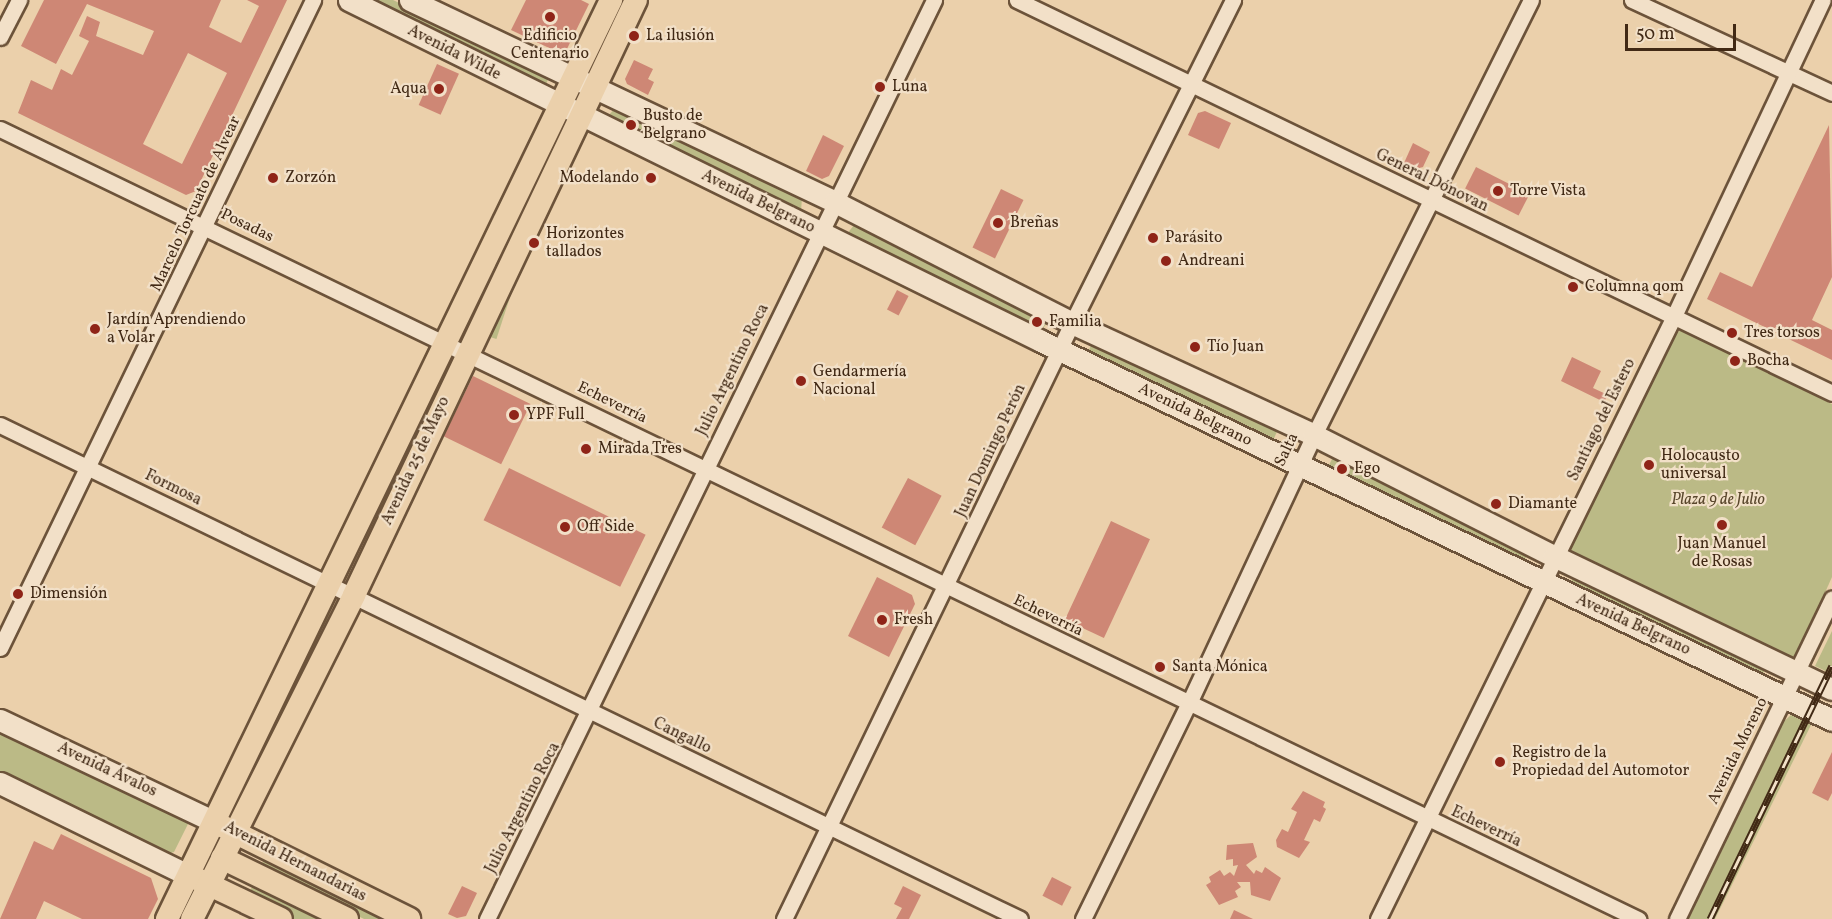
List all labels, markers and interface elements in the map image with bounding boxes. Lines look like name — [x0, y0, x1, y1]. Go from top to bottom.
marker: Edificio Centenario — [543, 10, 557, 24]
scale bar — [1628, 12, 1739, 50]
street label: Avenida Wilde — [404, 21, 504, 85]
text: 50 m — [1636, 22, 1675, 47]
place label: Edificio Centenario — [511, 26, 589, 64]
place label: La ilusión — [646, 26, 714, 46]
marker: La ilusión — [627, 29, 641, 43]
place label: Luna — [892, 77, 928, 97]
place label: Aqua — [390, 79, 427, 99]
marker: Luna — [873, 80, 887, 94]
marker: Aqua — [432, 82, 446, 96]
place label: Busto de Belgrano — [643, 106, 706, 144]
street label: Marcelo Torcuato de Alvear — [147, 113, 245, 295]
marker: Busto de Belgrano — [624, 118, 638, 132]
street label: General Dónovan — [1372, 145, 1492, 217]
street label: Avenida Belgrano — [698, 166, 818, 238]
place label: Zorzón — [285, 168, 336, 188]
place label: Modelando — [559, 168, 639, 188]
marker: Zorzón — [266, 171, 280, 185]
marker: Modelando — [644, 171, 658, 185]
place label: Torre Vista — [1510, 181, 1586, 201]
marker: Torre Vista — [1491, 184, 1505, 198]
street label: Posadas — [218, 205, 276, 247]
place label: Breñas — [1010, 213, 1059, 233]
marker: Breñas — [991, 216, 1005, 230]
place label: Horizontes tallados — [546, 224, 624, 262]
place label: Parásito — [1165, 228, 1223, 248]
marker: Parásito — [1146, 231, 1160, 245]
marker: Horizontes tallados — [527, 236, 541, 250]
place label: Andreani — [1178, 251, 1244, 271]
marker: Andreani — [1159, 254, 1173, 268]
place label: Columna qom — [1585, 277, 1684, 297]
marker: Columna qom — [1566, 280, 1580, 294]
street label: Julio Argentino Roca — [693, 301, 773, 439]
place label: Jardín Aprendiendo a Volar — [107, 310, 246, 348]
place label: Familia — [1049, 312, 1102, 332]
marker: Familia — [1030, 315, 1044, 329]
marker: Jardín Aprendiendo a Volar — [88, 322, 102, 336]
place label: Tres torsos — [1744, 323, 1820, 343]
marker: Tres torsos — [1725, 326, 1739, 340]
place label: Tío Juan — [1207, 337, 1264, 357]
marker: Tío Juan — [1188, 340, 1202, 354]
place label: Bocha — [1747, 351, 1790, 371]
marker: Bocha — [1728, 354, 1742, 368]
street label: Santiago del Estero — [1564, 356, 1640, 484]
place label: Gendarmería Nacional — [813, 362, 907, 400]
marker: Gendarmería Nacional — [794, 374, 808, 388]
street label: Echeverría — [574, 378, 650, 428]
street label: Avenida Belgrano — [1135, 379, 1255, 451]
street label: Juan Domingo Perón — [952, 381, 1030, 521]
street label: Avenida 25 de Mayo — [378, 394, 454, 528]
place label: YPF Full — [526, 405, 585, 425]
marker: YPF Full — [507, 408, 521, 422]
street label: Salta — [1271, 430, 1303, 470]
place label: Mirada Tres — [598, 439, 682, 459]
marker: Mirada Tres — [579, 442, 593, 456]
place label: Holocausto universal — [1661, 446, 1740, 484]
marker: Holocausto universal — [1642, 458, 1656, 472]
place label: Ego — [1354, 459, 1380, 479]
marker: Ego — [1335, 462, 1349, 476]
street label: Formosa — [141, 466, 205, 510]
park label: Plaza 9 de Julio — [1671, 490, 1765, 510]
place label: Diamante — [1508, 494, 1577, 514]
marker: Diamante — [1489, 497, 1503, 511]
place label: Off Side — [577, 517, 633, 537]
marker: Juan Manuel de Rosas — [1715, 518, 1729, 532]
marker: Off Side — [558, 520, 572, 534]
place label: Juan Manuel de Rosas — [1678, 534, 1766, 572]
place label: Dimensión — [30, 584, 108, 604]
marker: Dimensión — [11, 587, 25, 601]
street label: Avenida Belgrano — [1573, 590, 1693, 660]
street label: Echeverría — [1010, 591, 1086, 641]
place label: Fresh — [894, 610, 933, 630]
marker: Fresh — [875, 613, 889, 627]
place label: Santa Mónica — [1172, 657, 1268, 677]
marker: Santa Mónica — [1153, 660, 1167, 674]
street label: Avenida Moreno — [1704, 695, 1772, 807]
street label: Cangallo — [650, 714, 714, 758]
street label: Avenida Ávalos — [54, 739, 160, 801]
street label: Julio Argentino Roca — [482, 739, 564, 877]
place label: Registro de la Propiedad del Automotor — [1512, 743, 1689, 781]
marker: Registro de la Propiedad del Automotor — [1493, 755, 1507, 769]
street label: Echeverría — [1448, 802, 1524, 852]
street label: Avenida Hernandarias — [220, 818, 370, 906]

